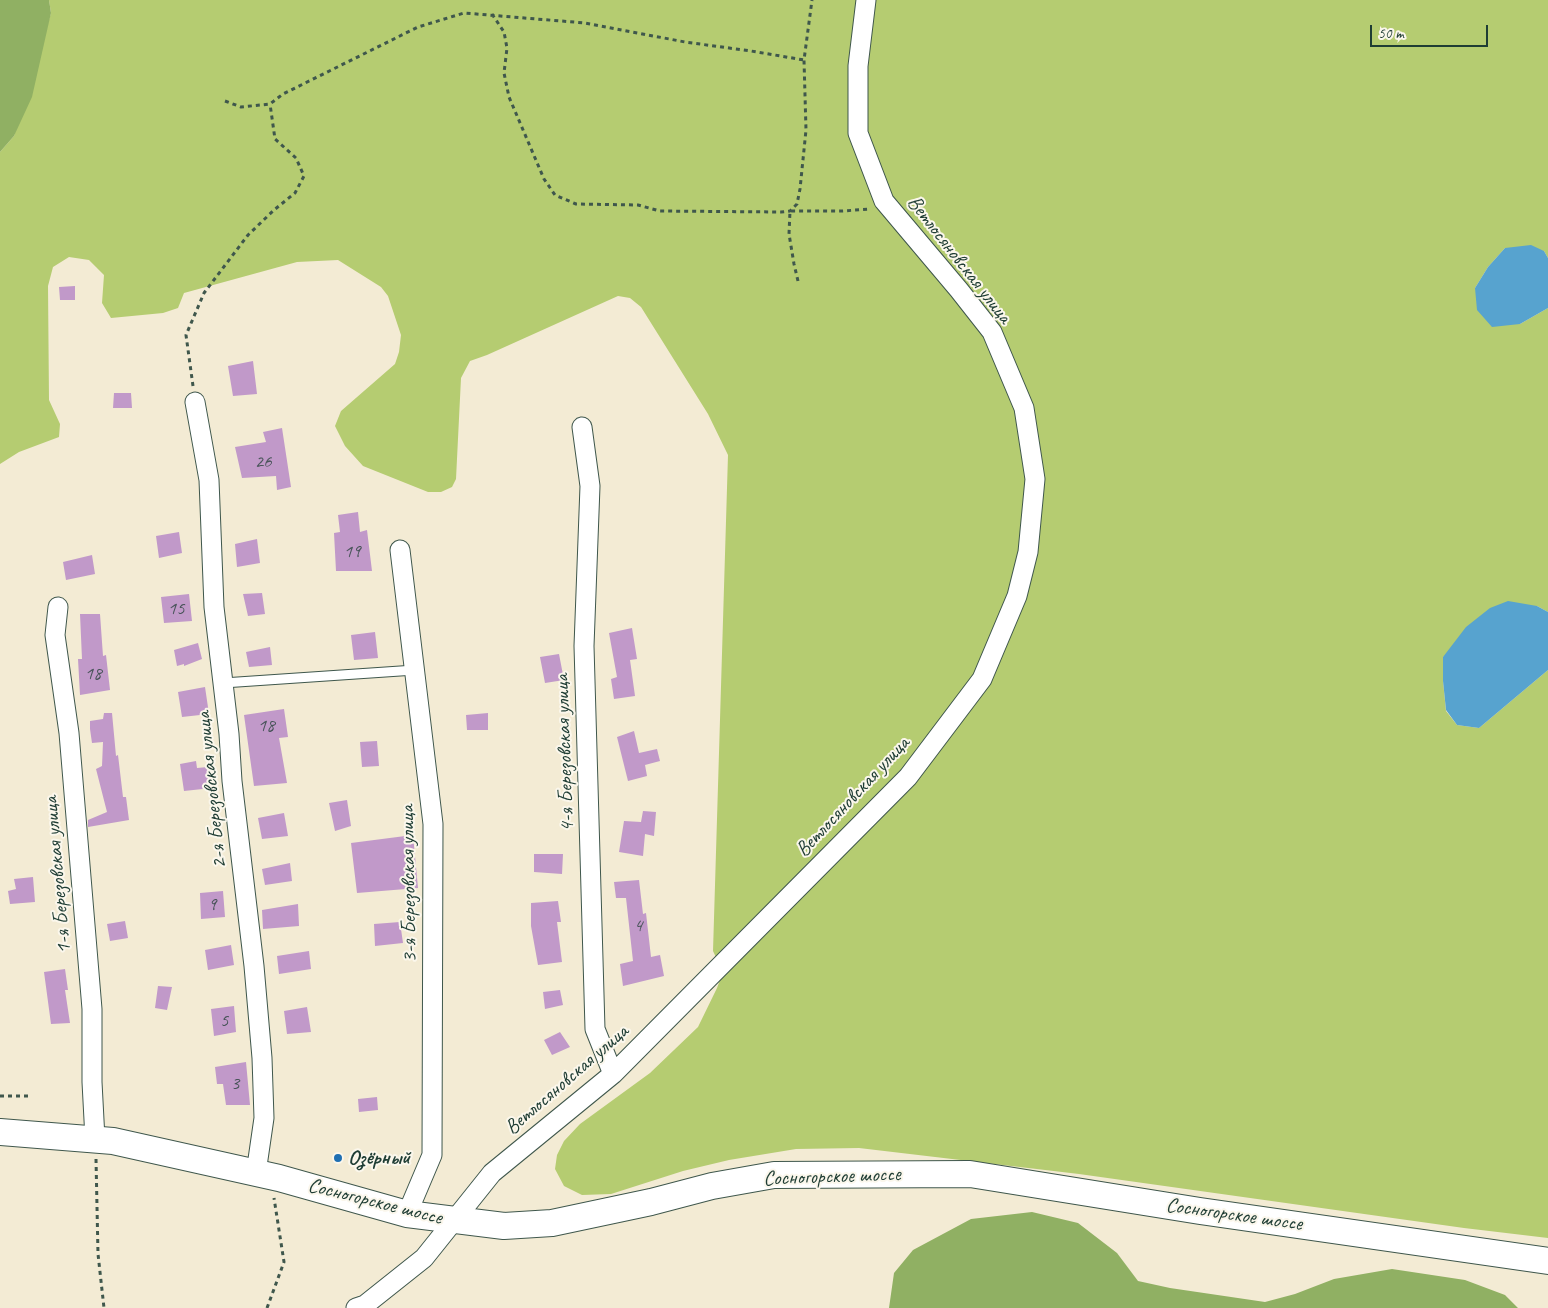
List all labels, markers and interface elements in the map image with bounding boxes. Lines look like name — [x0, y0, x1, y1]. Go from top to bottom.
scale bar — [1373, 15, 1490, 47]
text: 50 m — [1378, 24, 1404, 43]
street label: Ветлосяновская улица — [901, 191, 1017, 329]
house number: 26 — [254, 451, 272, 473]
house number: 19 — [343, 541, 361, 563]
house number: 15 — [167, 598, 185, 620]
house number: 18 — [84, 663, 102, 685]
street label: 4-я Березовская улица — [550, 674, 580, 832]
street label: 2-я Березовская улица — [191, 710, 233, 870]
house number: 18 — [257, 715, 275, 737]
street label: Ветлосяновская улица — [791, 732, 915, 862]
street label: 1-я Березовская улица — [39, 795, 77, 955]
street label: 3-я Березовская улица — [395, 805, 423, 963]
house number: 9 — [208, 894, 216, 916]
house number: 4 — [634, 915, 642, 937]
house number: 5 — [220, 1010, 228, 1032]
street label: Ветлосяновская улица — [500, 1019, 634, 1141]
house number: 3 — [231, 1073, 239, 1095]
place label: Озёрный — [348, 1145, 410, 1171]
marker: Озёрный — [332, 1152, 344, 1164]
street label: Сосногорское шоссе — [763, 1162, 901, 1192]
street label: Сосногорское шоссе — [305, 1173, 445, 1231]
street label: Сосногорское шоссе — [1164, 1193, 1304, 1237]

